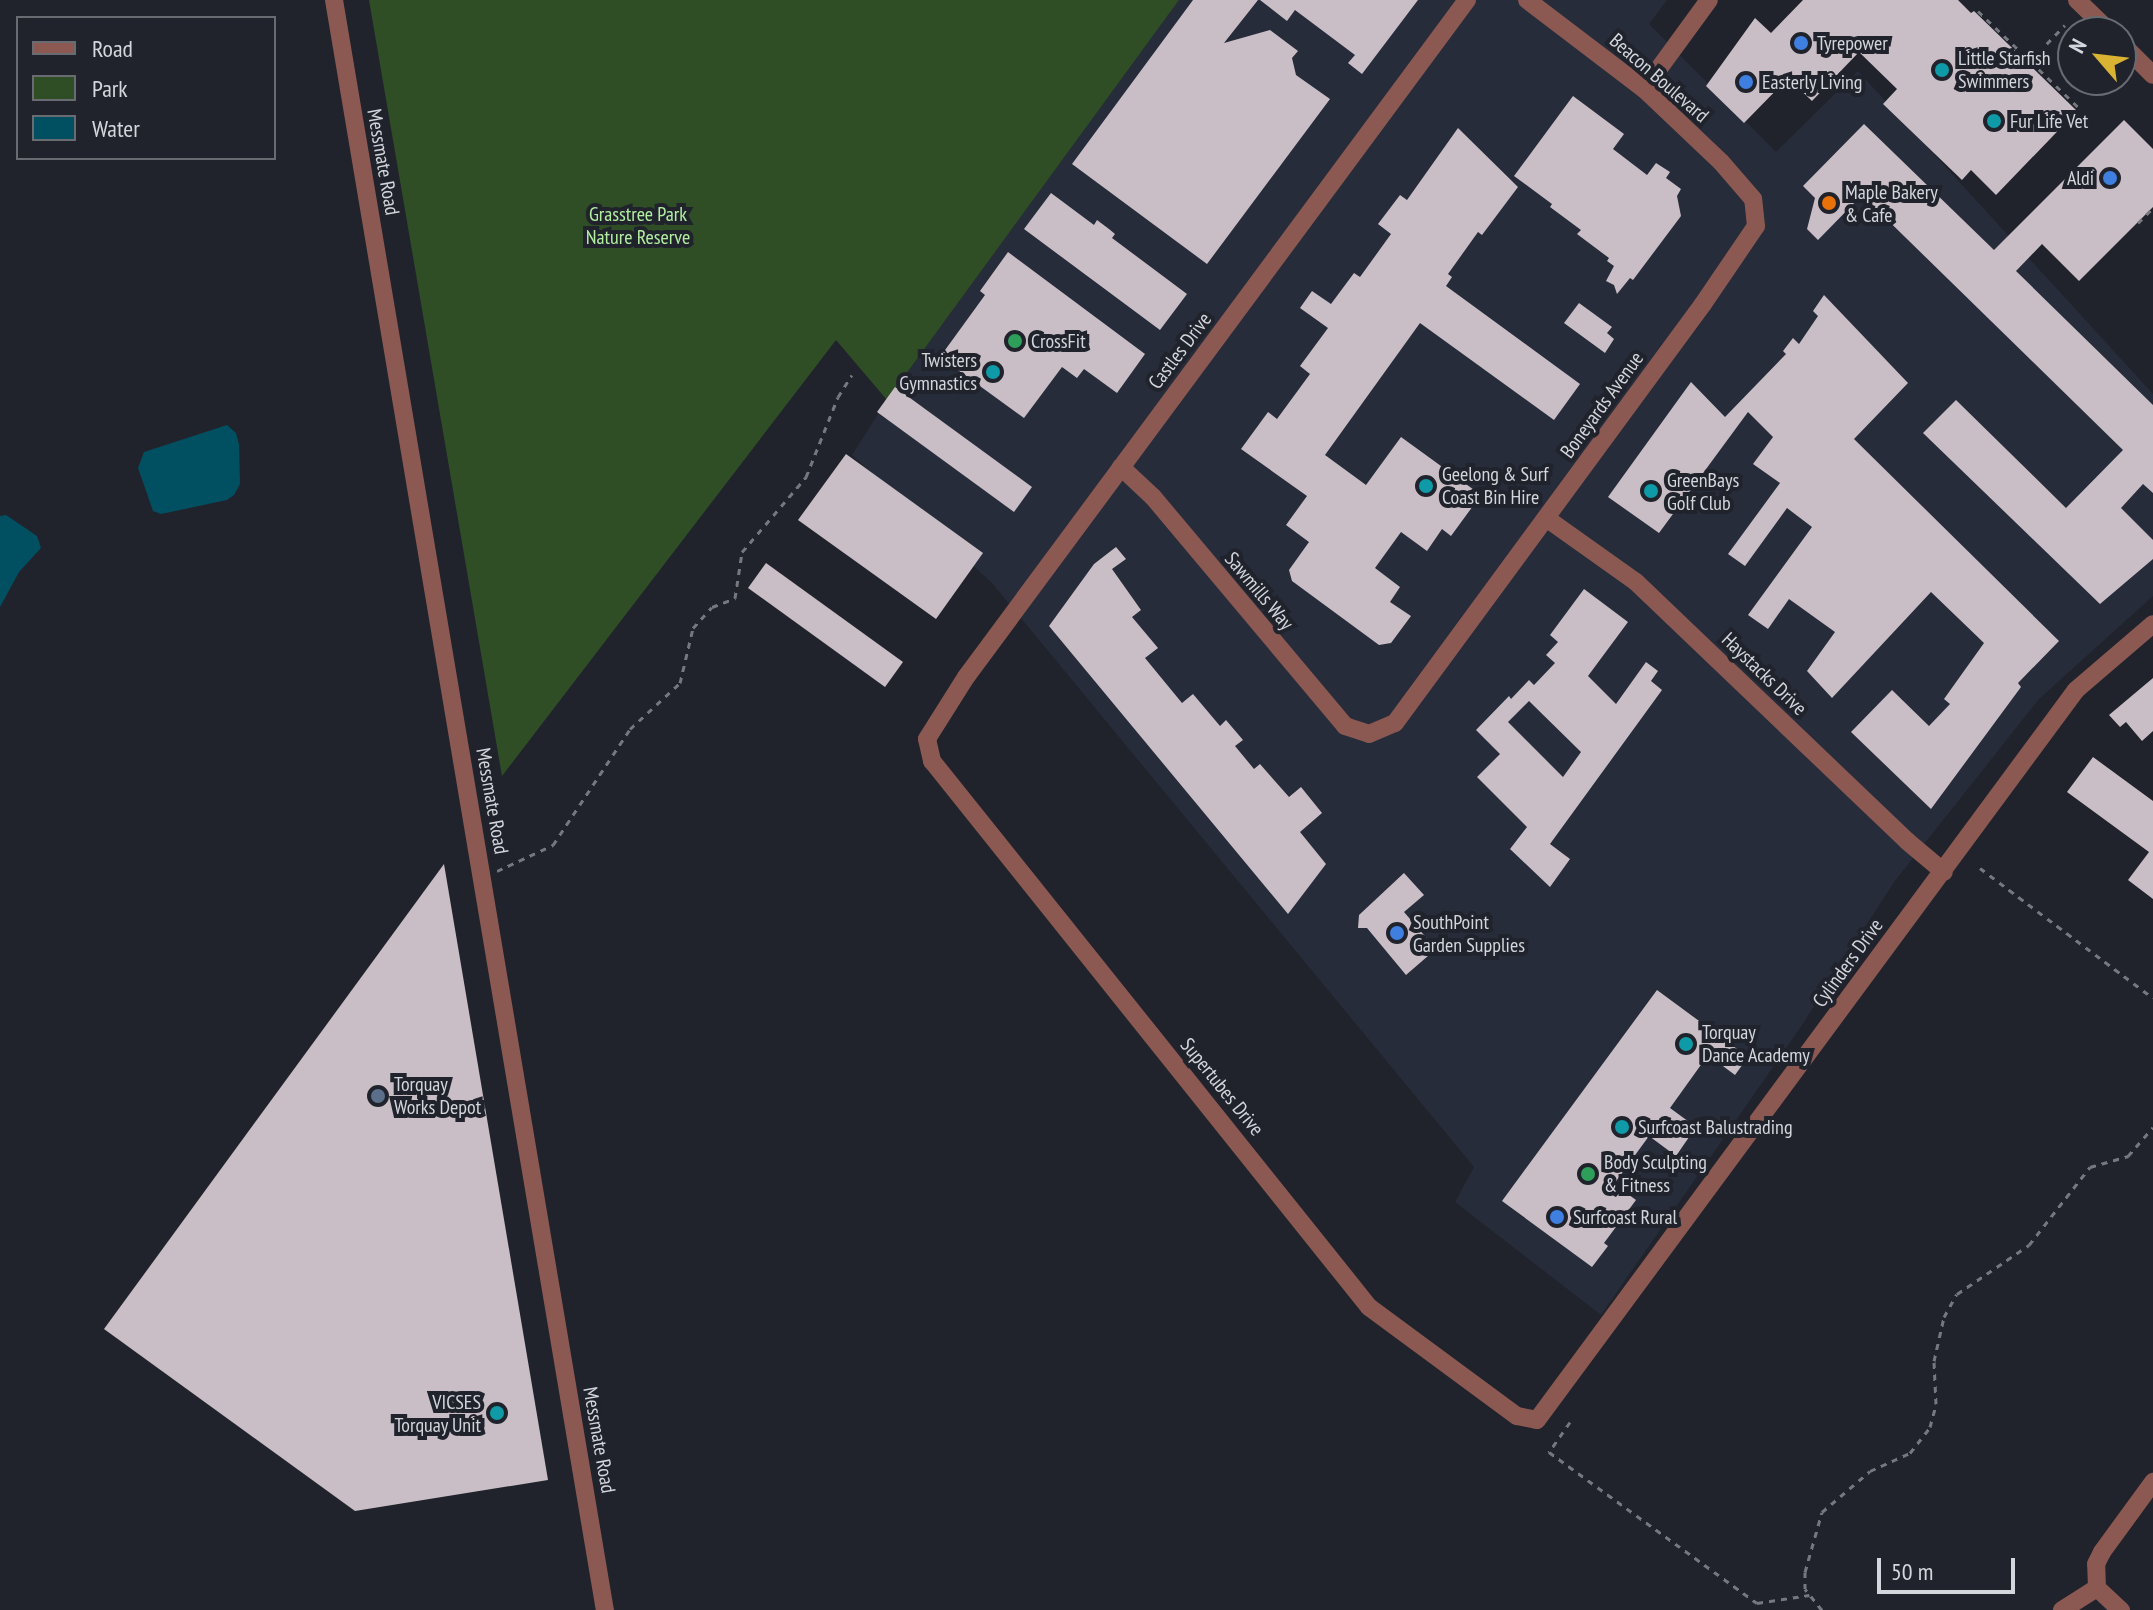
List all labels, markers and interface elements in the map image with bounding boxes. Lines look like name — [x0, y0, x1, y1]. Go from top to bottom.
legend — [16, 16, 276, 160]
north arrow — [2057, 16, 2137, 96]
street label: Beacon Boulevard — [1605, 28, 1713, 128]
place label: Tyrepower — [1817, 31, 1888, 55]
text: Road — [92, 33, 133, 64]
marker: Tyrepower — [1792, 34, 1810, 52]
text: N — [2062, 34, 2093, 58]
place label: Little Starfish Swimmers — [1958, 46, 2051, 93]
marker: Little Starfish Swimmers — [1933, 61, 1951, 79]
place label: Easterly Living — [1762, 70, 1863, 94]
text: Park — [92, 73, 128, 104]
marker: Easterly Living — [1737, 73, 1755, 91]
street label: Messmate Road — [362, 107, 404, 217]
place label: Fur Life Vet — [2010, 109, 2089, 133]
marker: Fur Life Vet — [1985, 112, 2003, 130]
text: Water — [92, 113, 140, 144]
place label: Aldi — [2067, 166, 2094, 190]
marker: Aldi — [2101, 169, 2119, 187]
place label: Maple Bakery & Cafe — [1845, 180, 1938, 227]
marker: Maple Bakery & Cafe — [1820, 194, 1838, 212]
park label: Grasstree Park Nature Reserve — [586, 203, 690, 250]
street label: Castles Drive — [1144, 308, 1216, 394]
place label: CrossFit — [1031, 329, 1086, 353]
marker: CrossFit — [1006, 332, 1024, 350]
street label: Boneyards Avenue — [1555, 347, 1649, 463]
place label: Twisters Gymnastics — [899, 348, 977, 395]
marker: Twisters Gymnastics — [984, 363, 1002, 381]
place label: Geelong & Surf Coast Bin Hire — [1442, 462, 1548, 509]
place label: GreenBays Golf Club — [1667, 468, 1739, 515]
marker: Geelong & Surf Coast Bin Hire — [1417, 477, 1435, 495]
marker: GreenBays Golf Club — [1642, 482, 1660, 500]
street label: Sawmills Way — [1219, 547, 1299, 635]
street label: Haystacks Drive — [1717, 628, 1811, 720]
street label: Messmate Road — [471, 746, 513, 856]
place label: SouthPoint Garden Supplies — [1413, 910, 1525, 957]
street label: Cylinders Drive — [1808, 914, 1888, 1012]
marker: SouthPoint Garden Supplies — [1388, 924, 1406, 942]
place label: Torquay Dance Academy — [1702, 1020, 1810, 1067]
street label: Supertubes Drive — [1175, 1033, 1269, 1141]
marker: Torquay Dance Academy — [1677, 1035, 1695, 1053]
place label: Torquay Works Depot — [394, 1072, 481, 1119]
marker: Torquay Works Depot — [369, 1087, 387, 1105]
place label: Surfcoast Balustrading — [1638, 1115, 1793, 1139]
marker: Surfcoast Balustrading — [1613, 1118, 1631, 1136]
place label: Body Sculpting & Fitness — [1604, 1150, 1707, 1197]
marker: Body Sculpting & Fitness — [1579, 1165, 1597, 1183]
place label: Surfcoast Rural — [1573, 1205, 1677, 1229]
marker: Surfcoast Rural — [1548, 1208, 1566, 1226]
street label: Messmate Road — [578, 1385, 620, 1495]
place label: VICSES Torquay Unit — [394, 1390, 481, 1437]
marker: VICSES Torquay Unit — [488, 1404, 506, 1422]
scale bar — [1881, 1542, 2019, 1592]
text: 50 m — [1891, 1556, 1933, 1587]

